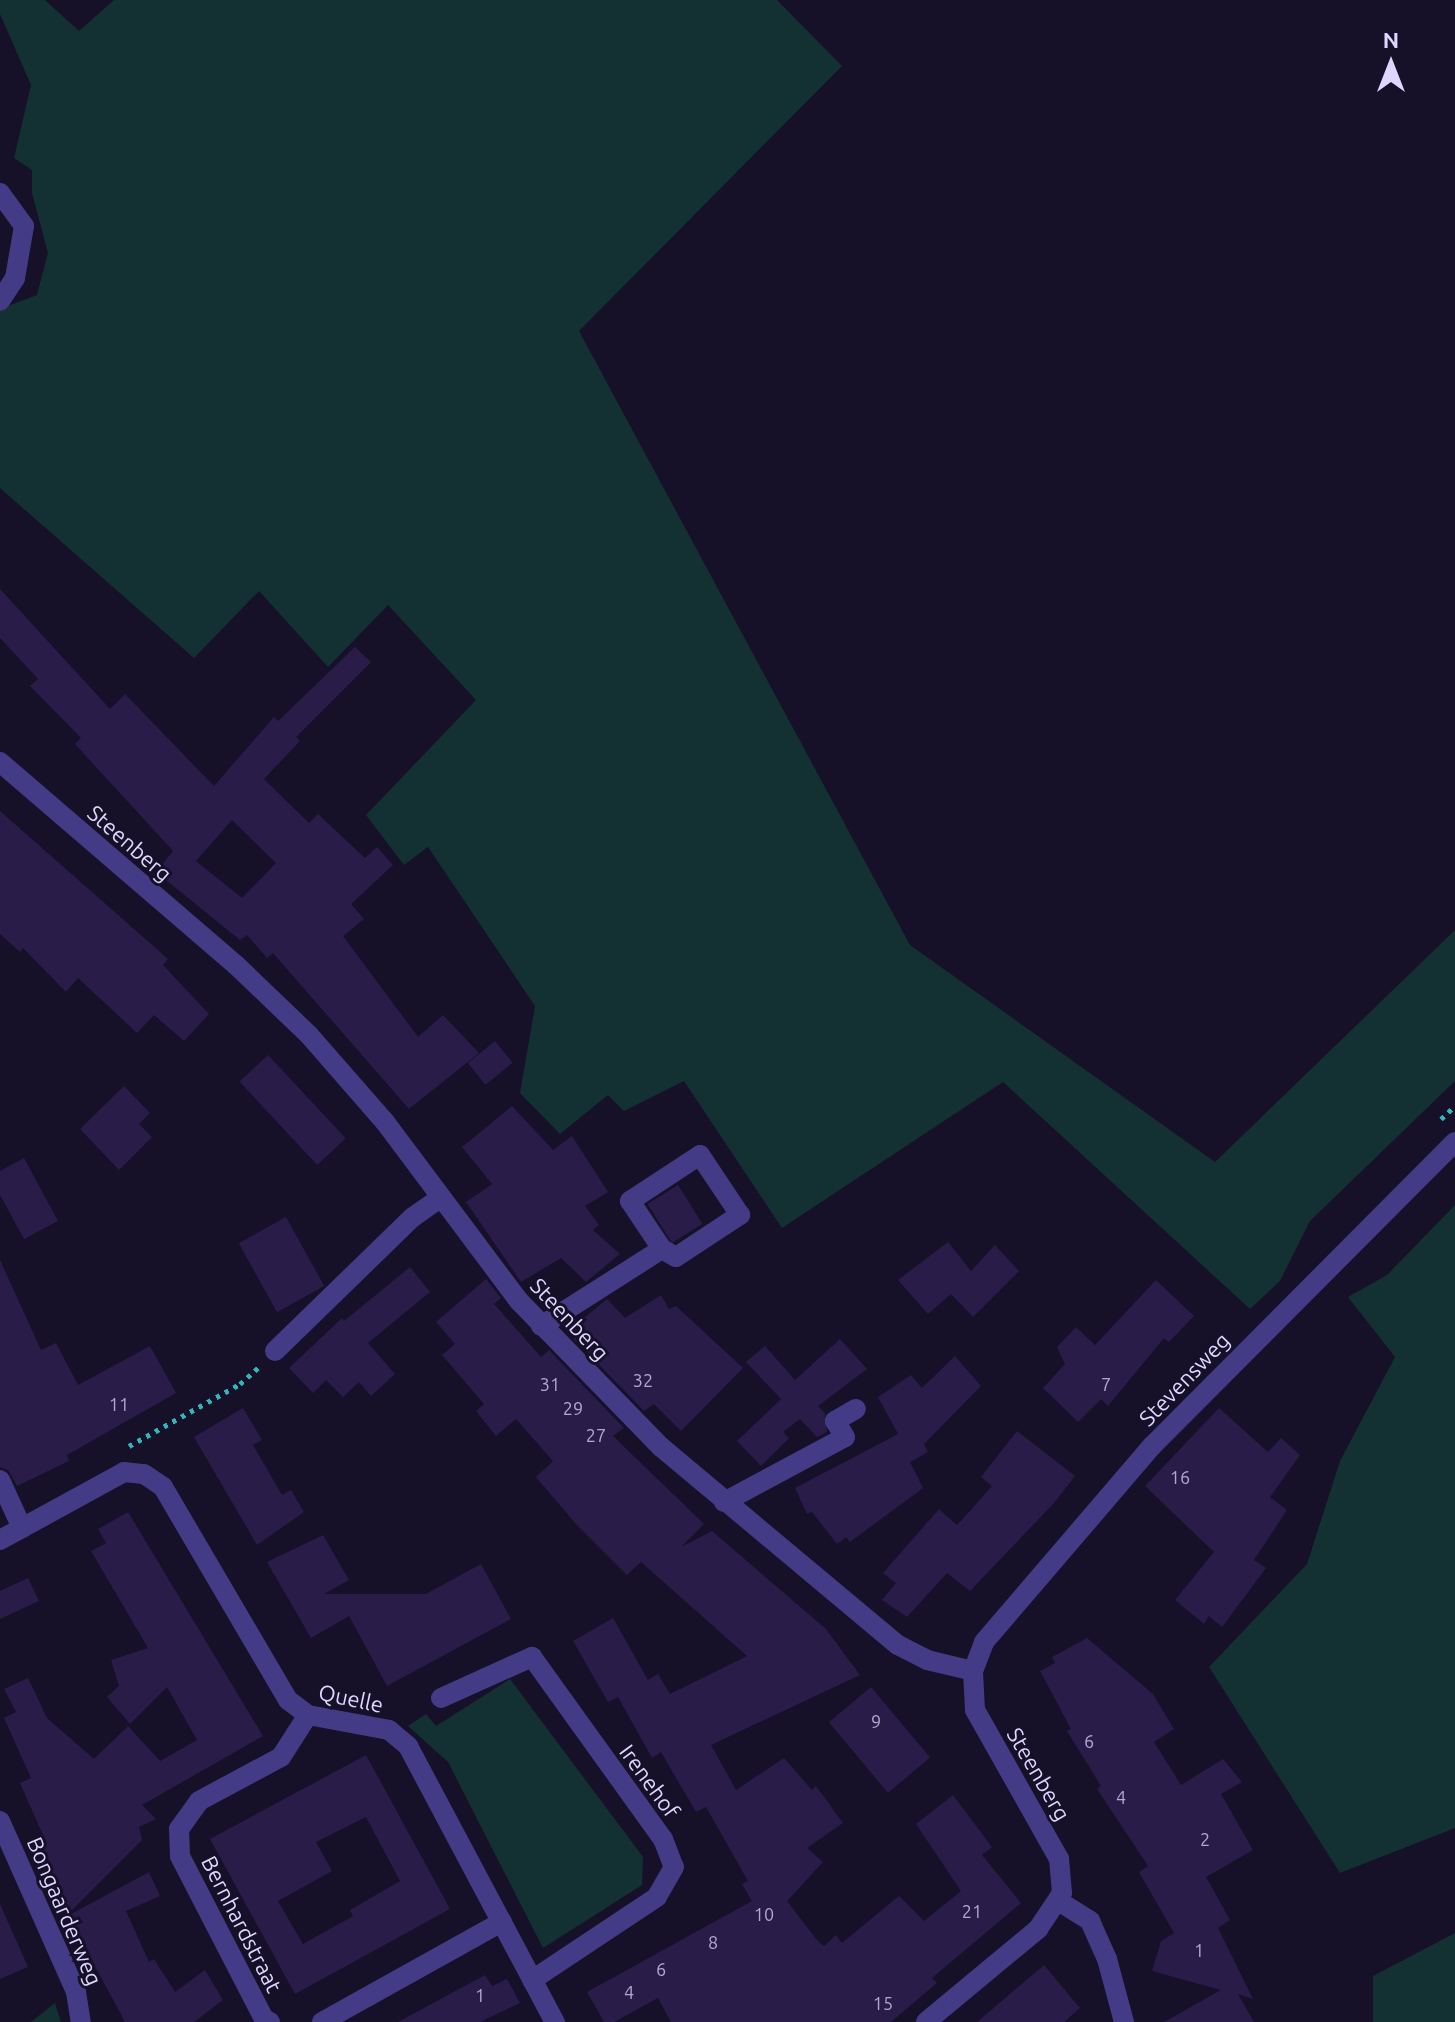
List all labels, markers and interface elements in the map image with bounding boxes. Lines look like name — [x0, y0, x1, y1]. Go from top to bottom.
north arrow — [1351, 24, 1431, 104]
text: N — [1383, 27, 1399, 52]
street label: Steenberg — [82, 799, 178, 887]
street label: Steenberg — [525, 1272, 615, 1366]
street label: Stevensweg — [1133, 1327, 1235, 1431]
house number: 32 — [633, 1369, 653, 1391]
house number: 31 — [540, 1373, 560, 1395]
house number: 7 — [1101, 1373, 1111, 1395]
house number: 11 — [109, 1393, 129, 1415]
house number: 29 — [563, 1397, 583, 1419]
house number: 27 — [586, 1424, 606, 1446]
house number: 16 — [1170, 1466, 1190, 1488]
street label: Quelle — [316, 1678, 386, 1718]
house number: 9 — [871, 1710, 881, 1732]
street label: Steenberg — [1002, 1723, 1076, 1825]
house number: 6 — [1084, 1730, 1094, 1752]
street label: Irenehof — [614, 1739, 686, 1823]
house number: 4 — [1116, 1786, 1126, 1808]
house number: 2 — [1200, 1828, 1210, 1850]
street label: Bongaarderweg — [22, 1833, 108, 1989]
street label: Bernhardstraat — [196, 1851, 288, 1997]
house number: 21 — [962, 1900, 982, 1922]
house number: 10 — [754, 1903, 774, 1925]
house number: 8 — [708, 1931, 718, 1953]
house number: 1 — [1194, 1939, 1204, 1961]
house number: 6 — [656, 1958, 666, 1980]
house number: 4 — [624, 1981, 634, 2003]
house number: 1 — [475, 1984, 485, 2006]
house number: 15 — [873, 1992, 893, 2014]

